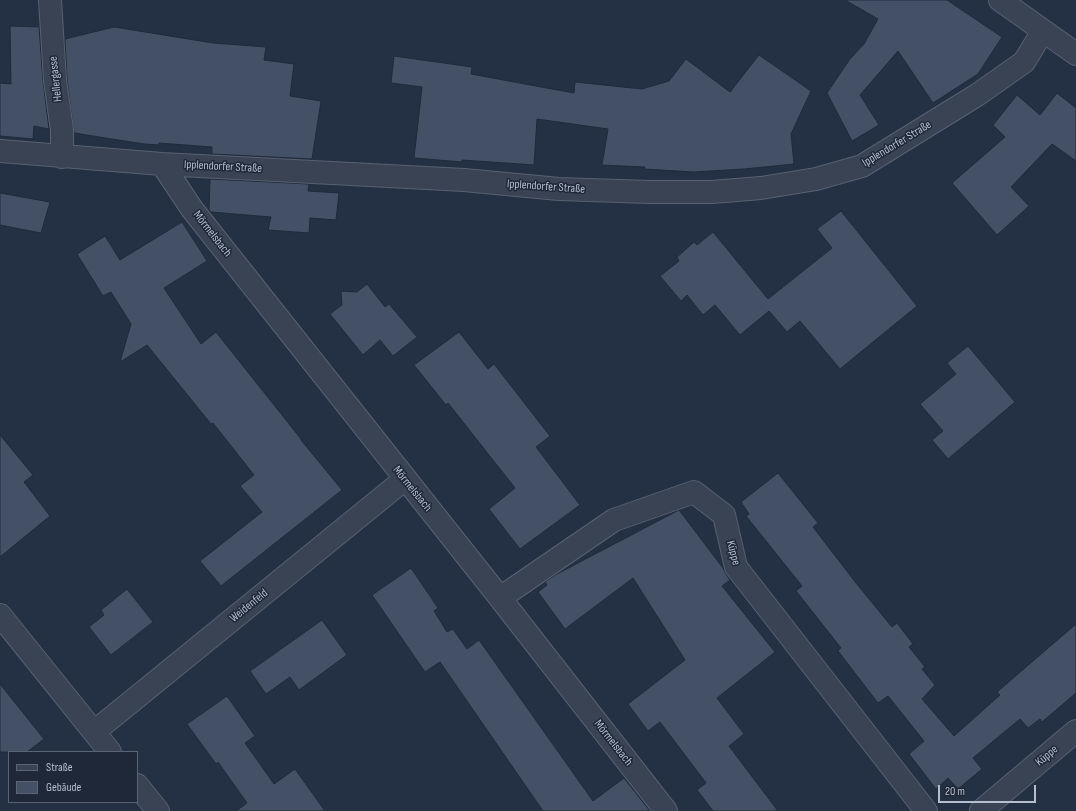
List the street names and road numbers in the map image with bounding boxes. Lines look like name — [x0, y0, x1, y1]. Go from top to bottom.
street label: Hellergasse — [46, 55, 66, 103]
street label: Ipplendorfer Straße — [860, 118, 934, 170]
street label: Ipplendorfer Straße — [184, 158, 262, 176]
street label: Ipplendorfer Straße — [507, 177, 585, 197]
street label: Mörmelsbach — [190, 208, 234, 260]
street label: Mörmelsbach — [389, 463, 435, 515]
street label: Küppe — [723, 539, 743, 567]
street label: Weidenfeld — [227, 586, 271, 626]
street label: Mörmelsbach — [591, 717, 635, 769]
street label: Küppe — [1033, 742, 1061, 770]

